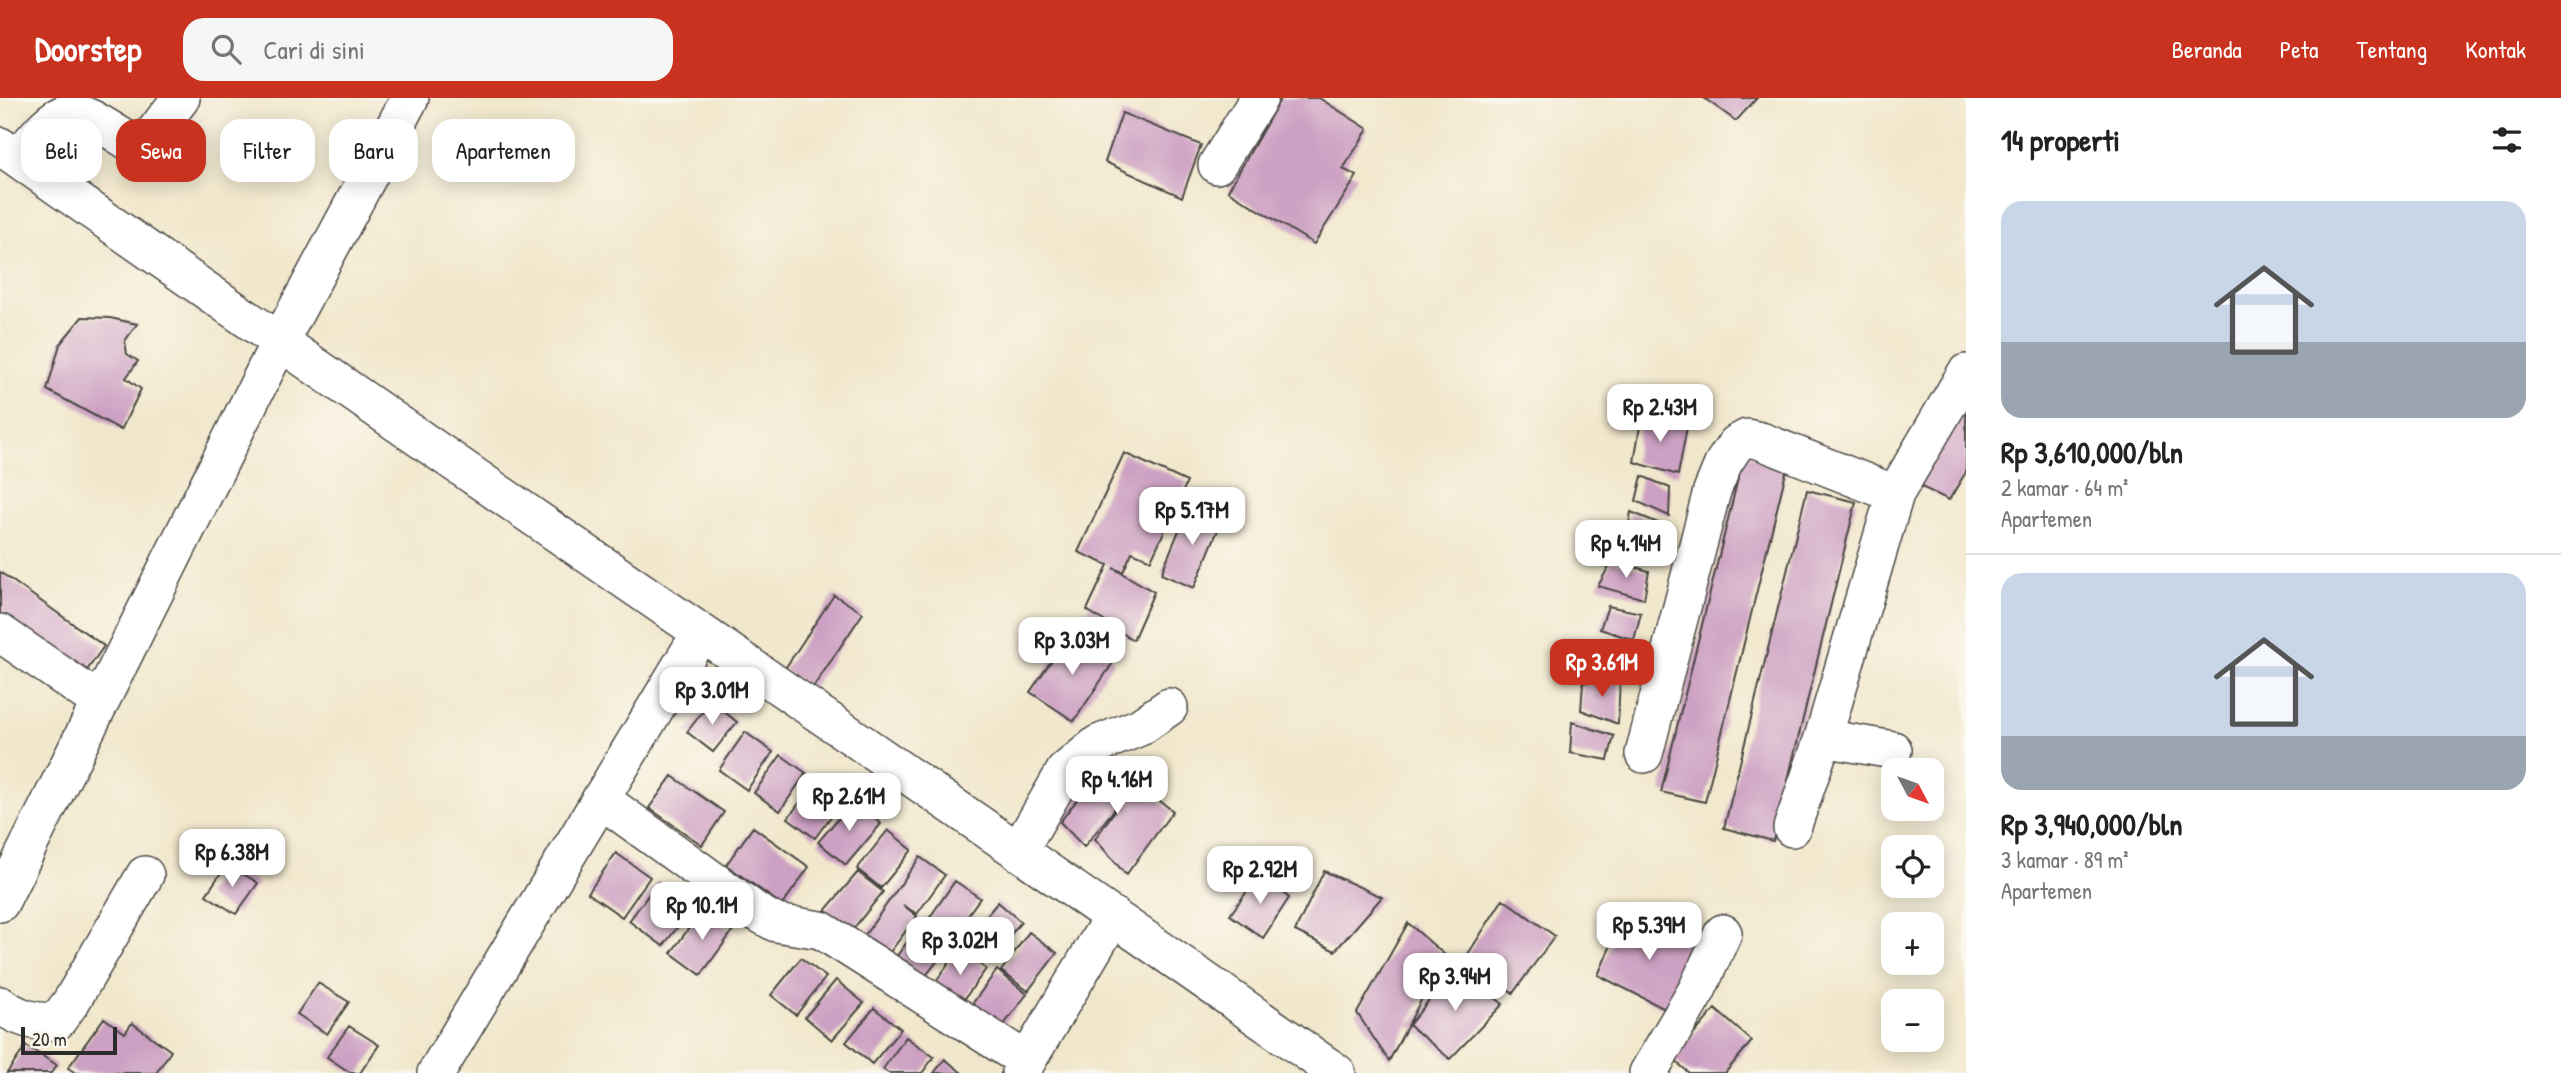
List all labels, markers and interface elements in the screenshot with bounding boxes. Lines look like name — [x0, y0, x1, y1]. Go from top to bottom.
search box — [183, 18, 673, 81]
text: Doorstep — [35, 27, 141, 71]
icon: search — [207, 30, 245, 68]
text: Cari di sini — [263, 32, 365, 67]
text: Beranda — [2172, 33, 2242, 65]
text: Peta — [2280, 33, 2318, 65]
text: Tentang — [2356, 33, 2427, 65]
text: Kontak — [2465, 33, 2526, 65]
chip: Beli — [21, 119, 102, 182]
chip: Sewa — [116, 119, 206, 182]
chip: Filter — [220, 119, 315, 182]
chip: Baru — [329, 119, 418, 182]
chip: Apartemen — [432, 119, 575, 182]
text: 14 properti — [2001, 120, 2120, 160]
icon: filters — [2488, 121, 2526, 159]
icon: home — [2201, 247, 2327, 373]
pin: Rp 2.43M — [1588, 384, 1732, 444]
text: Rp 2.43M — [1623, 391, 1697, 422]
text: Rp 3,610,000/bln — [2001, 432, 2183, 472]
text: 2 kamar · 64 m² — [2001, 472, 2128, 503]
pin: Rp 5.17M — [1120, 488, 1264, 547]
text: Rp 5.17M — [1155, 494, 1229, 525]
text: Apartemen — [2001, 503, 2092, 534]
pin: Rp 4.14M — [1554, 520, 1698, 580]
text: Rp 4.14M — [1591, 527, 1661, 558]
pin: Rp 3.03M — [1000, 618, 1144, 677]
icon: home — [2201, 619, 2327, 745]
text: Rp 3.03M — [1034, 624, 1110, 655]
pin: Rp 3.61M — [1530, 640, 1674, 699]
text: Rp 3.61M — [1566, 646, 1638, 677]
pin: Rp 3.01M — [640, 668, 784, 727]
text: Rp 3.01M — [675, 674, 749, 705]
pin: Rp 4.16M — [1045, 756, 1189, 816]
north arrow — [1881, 758, 1944, 821]
map controls — [1881, 758, 1944, 1052]
text: Rp 4.16M — [1082, 763, 1152, 794]
pin: Rp 2.61M — [777, 774, 921, 833]
text: Rp 2.61M — [813, 780, 885, 811]
text: Rp 3,940,000/bln — [2001, 804, 2183, 844]
pin: Rp 6.38M — [160, 830, 304, 889]
button: locate — [1881, 835, 1944, 898]
text: Rp 6.38M — [195, 836, 269, 867]
text: 3 kamar · 89 m² — [2001, 844, 2128, 875]
pin: Rp 2.92M — [1188, 846, 1332, 906]
text: Rp 2.92M — [1223, 853, 1297, 884]
text: Apartemen — [2001, 875, 2092, 906]
pin: Rp 10.1M — [630, 882, 774, 942]
text: Rp 10.1M — [666, 889, 738, 920]
pin: Rp 5.39M — [1577, 902, 1721, 962]
text: Rp 5.39M — [1613, 909, 1685, 940]
button: + — [1881, 912, 1944, 975]
pin: Rp 3.02M — [888, 918, 1032, 977]
text: Rp 3.02M — [922, 924, 998, 955]
pin: Rp 3.94M — [1383, 954, 1527, 1013]
text: Rp 3.94M — [1419, 960, 1491, 991]
button: − — [1881, 989, 1944, 1052]
scale bar — [21, 1024, 117, 1056]
text: 20 m — [32, 1026, 67, 1052]

